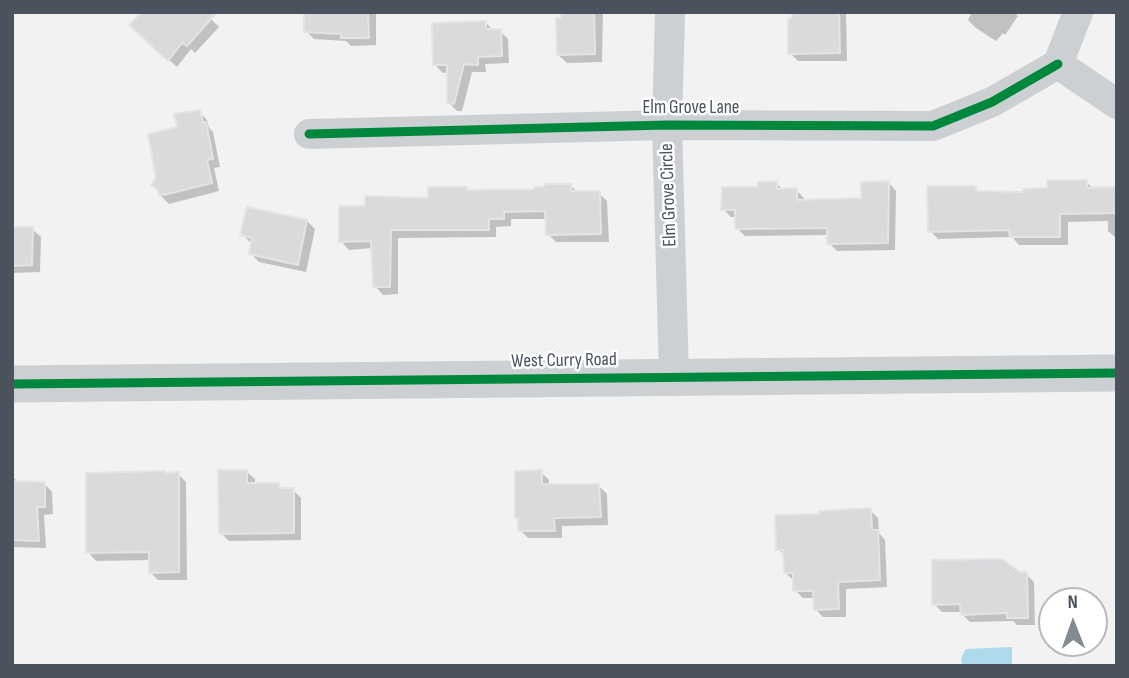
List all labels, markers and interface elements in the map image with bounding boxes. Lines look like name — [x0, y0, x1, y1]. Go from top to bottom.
street label: Elm Grove Lane — [643, 97, 739, 119]
street label: Elm Grove Circle — [656, 143, 682, 247]
street label: West Curry Road — [511, 349, 617, 373]
north arrow — [1038, 587, 1108, 657]
text: N — [1067, 591, 1078, 614]

